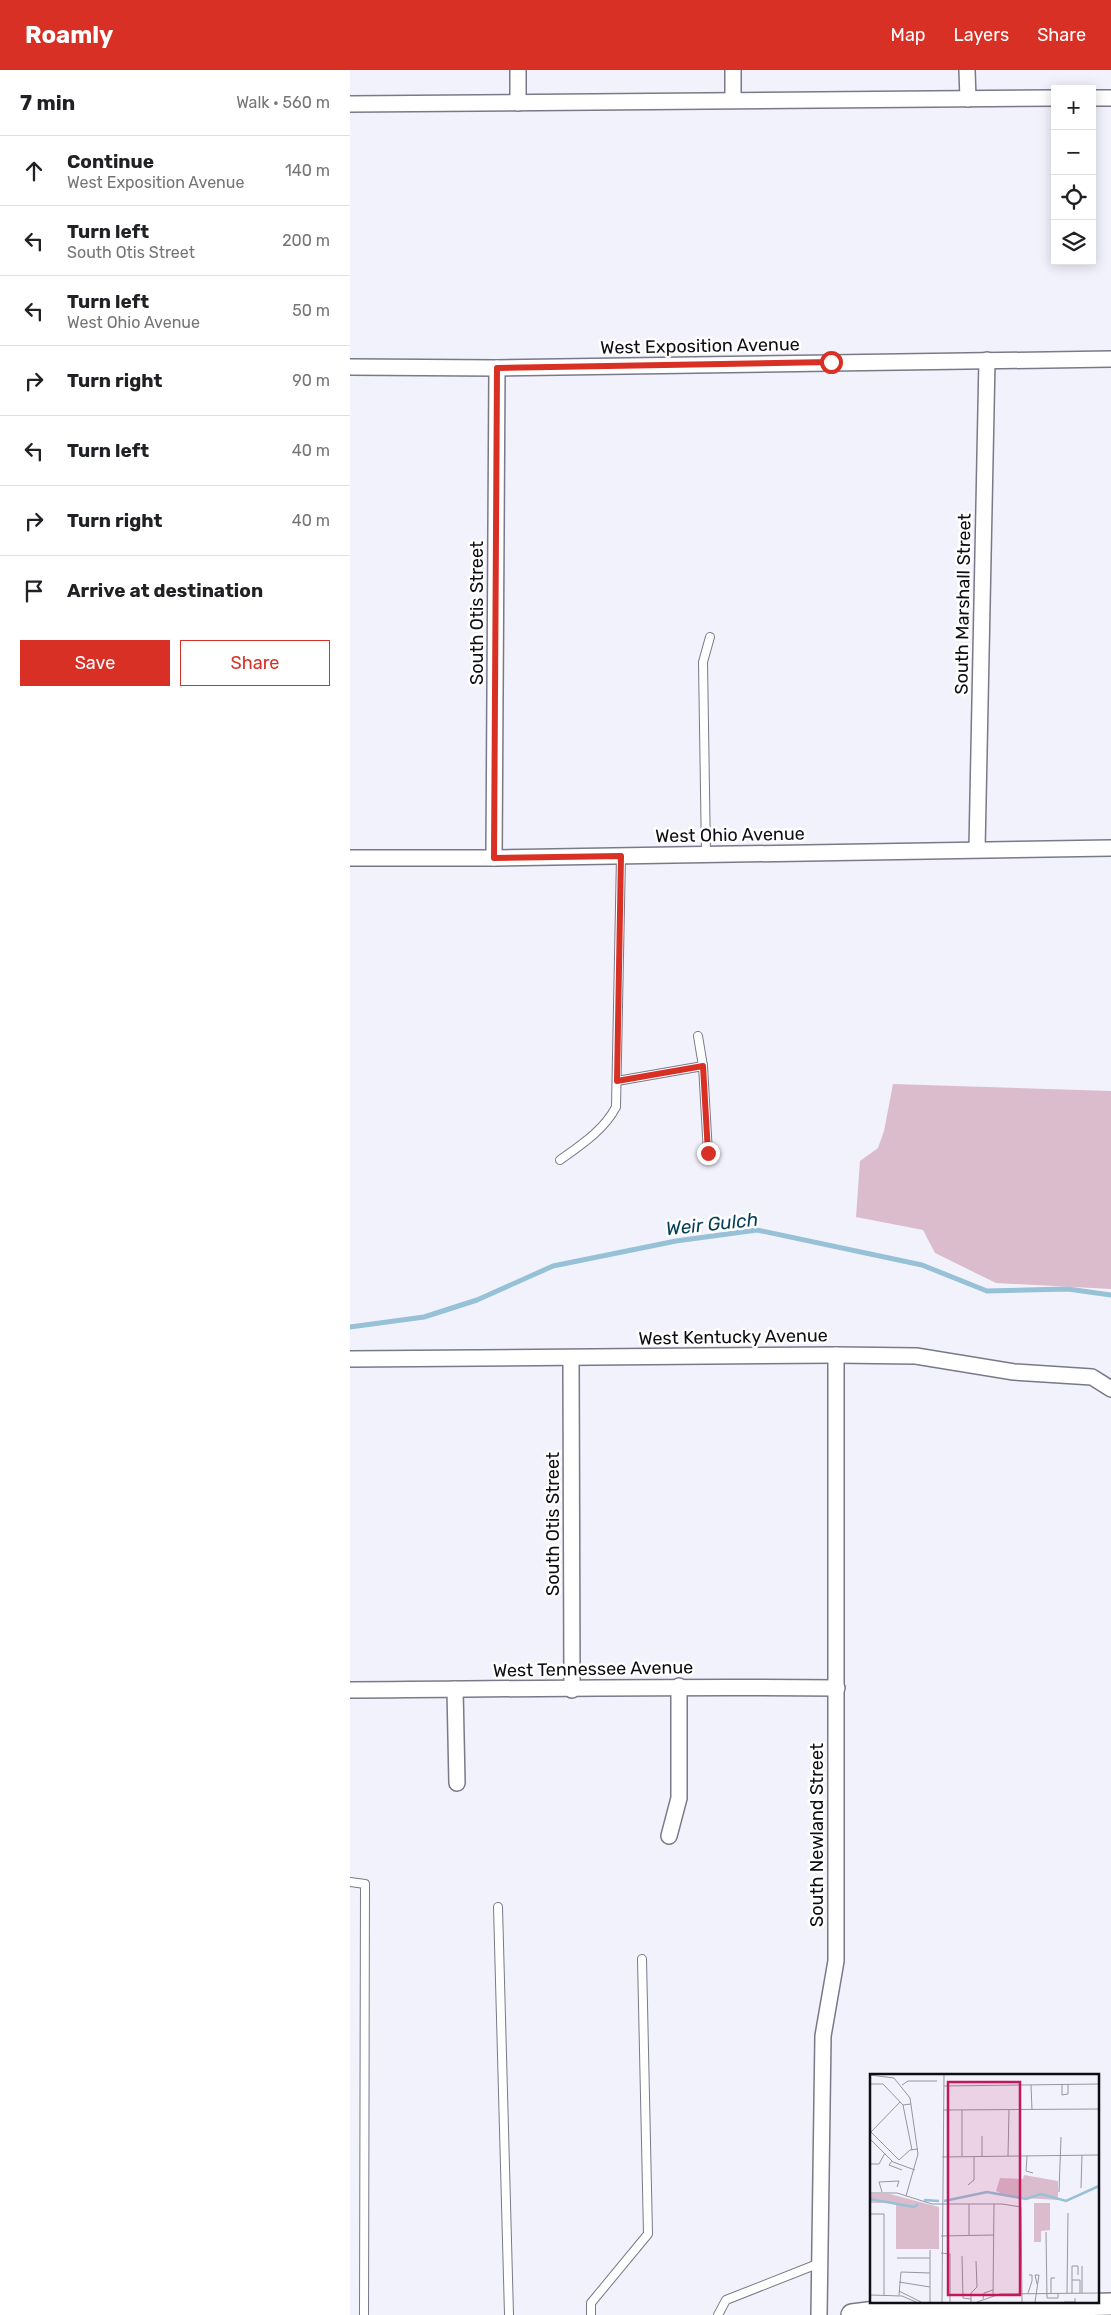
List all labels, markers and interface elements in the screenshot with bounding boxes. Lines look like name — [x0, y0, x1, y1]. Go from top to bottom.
text: Roamly — [25, 21, 113, 49]
text: Map — [891, 24, 926, 46]
text: Layers — [954, 24, 1009, 46]
text: Share — [1037, 24, 1086, 46]
map controls — [1051, 85, 1096, 265]
button: + — [1051, 85, 1096, 130]
text: 7 min — [20, 90, 75, 115]
text: Walk · 560 m — [236, 93, 330, 112]
button: − — [1051, 130, 1096, 175]
text: Continue — [67, 150, 154, 173]
icon: ahead — [20, 157, 48, 185]
text: 140 m — [285, 161, 330, 180]
text: West Exposition Avenue — [67, 173, 244, 192]
button: locate — [1051, 175, 1096, 220]
text: Turn left — [67, 220, 149, 243]
button: layers — [1051, 220, 1096, 265]
icon: left — [20, 227, 48, 255]
text: 200 m — [282, 231, 330, 250]
text: South Otis Street — [67, 243, 195, 262]
text: Turn left — [67, 290, 149, 313]
icon: left — [20, 297, 48, 325]
text: 50 m — [292, 301, 330, 320]
text: West Ohio Avenue — [67, 313, 200, 332]
street label: West Exposition Avenue — [600, 333, 800, 359]
route start — [820, 351, 843, 374]
icon: right — [20, 367, 48, 395]
text: Turn right — [67, 369, 162, 392]
text: 90 m — [292, 371, 330, 390]
icon: left — [20, 437, 48, 465]
text: Turn left — [67, 439, 149, 462]
text: 40 m — [292, 441, 330, 460]
icon: right — [20, 507, 48, 535]
text: Turn right — [67, 509, 162, 532]
text: 40 m — [292, 511, 330, 530]
street label: South Marshall Street — [950, 513, 976, 695]
street label: South Otis Street — [466, 541, 488, 685]
icon: arrive — [20, 577, 48, 605]
text: Arrive at destination — [67, 579, 263, 602]
button: Save — [20, 640, 170, 686]
button: Share — [180, 640, 330, 686]
street label: West Ohio Avenue — [655, 823, 805, 847]
route end — [697, 1142, 720, 1165]
water label: Weir Gulch — [665, 1208, 759, 1240]
street label: West Kentucky Avenue — [638, 1324, 828, 1350]
street label: South Otis Street — [542, 1452, 564, 1596]
street label: West Tennessee Avenue — [493, 1656, 693, 1682]
street label: South Newland Street — [806, 1743, 828, 1927]
inset map — [870, 2074, 1098, 2302]

